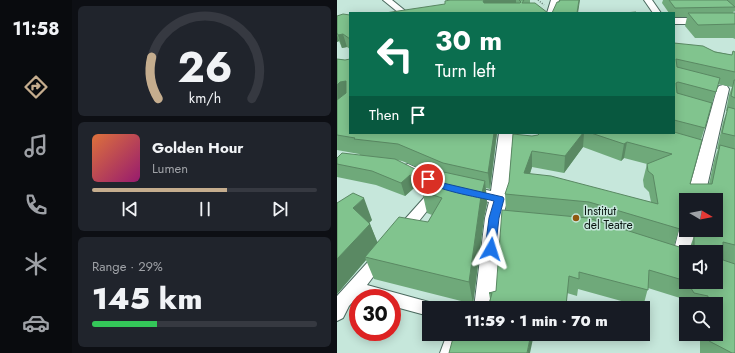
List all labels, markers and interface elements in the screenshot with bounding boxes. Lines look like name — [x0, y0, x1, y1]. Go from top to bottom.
text: 11:58 — [12, 16, 60, 42]
text: 30 m — [435, 20, 502, 61]
icon: left — [369, 28, 421, 80]
text: 26 — [177, 37, 232, 98]
text: Turn left — [435, 58, 495, 84]
icon: directions — [22, 73, 50, 101]
text: km/h — [188, 87, 221, 107]
text: Then — [369, 104, 399, 126]
icon: arrive — [407, 104, 429, 126]
icon: music — [22, 132, 50, 160]
text: Golden Hour — [152, 137, 244, 159]
text: Lumen — [152, 159, 188, 178]
pin — [411, 162, 445, 196]
icon: arrive — [417, 168, 439, 190]
icon: phone — [22, 191, 50, 219]
north arrow — [679, 193, 723, 237]
map controls — [679, 193, 723, 341]
icon: previous — [119, 198, 141, 220]
icon: pause — [194, 198, 216, 220]
icon: next — [269, 198, 291, 220]
place label: Institut del Teatre — [584, 202, 633, 234]
marker: Institut del Teatre — [571, 213, 581, 223]
position arrow — [470, 228, 512, 270]
button: sound — [679, 245, 723, 289]
icon: climate — [22, 250, 50, 278]
text: Range · 29% — [92, 257, 163, 276]
text: 145 km — [92, 277, 202, 320]
speed limit sign: 30 — [349, 289, 401, 341]
button: search — [679, 297, 723, 341]
icon: car — [22, 309, 50, 337]
text: 11:59 · 1 min · 70 m — [464, 310, 608, 332]

